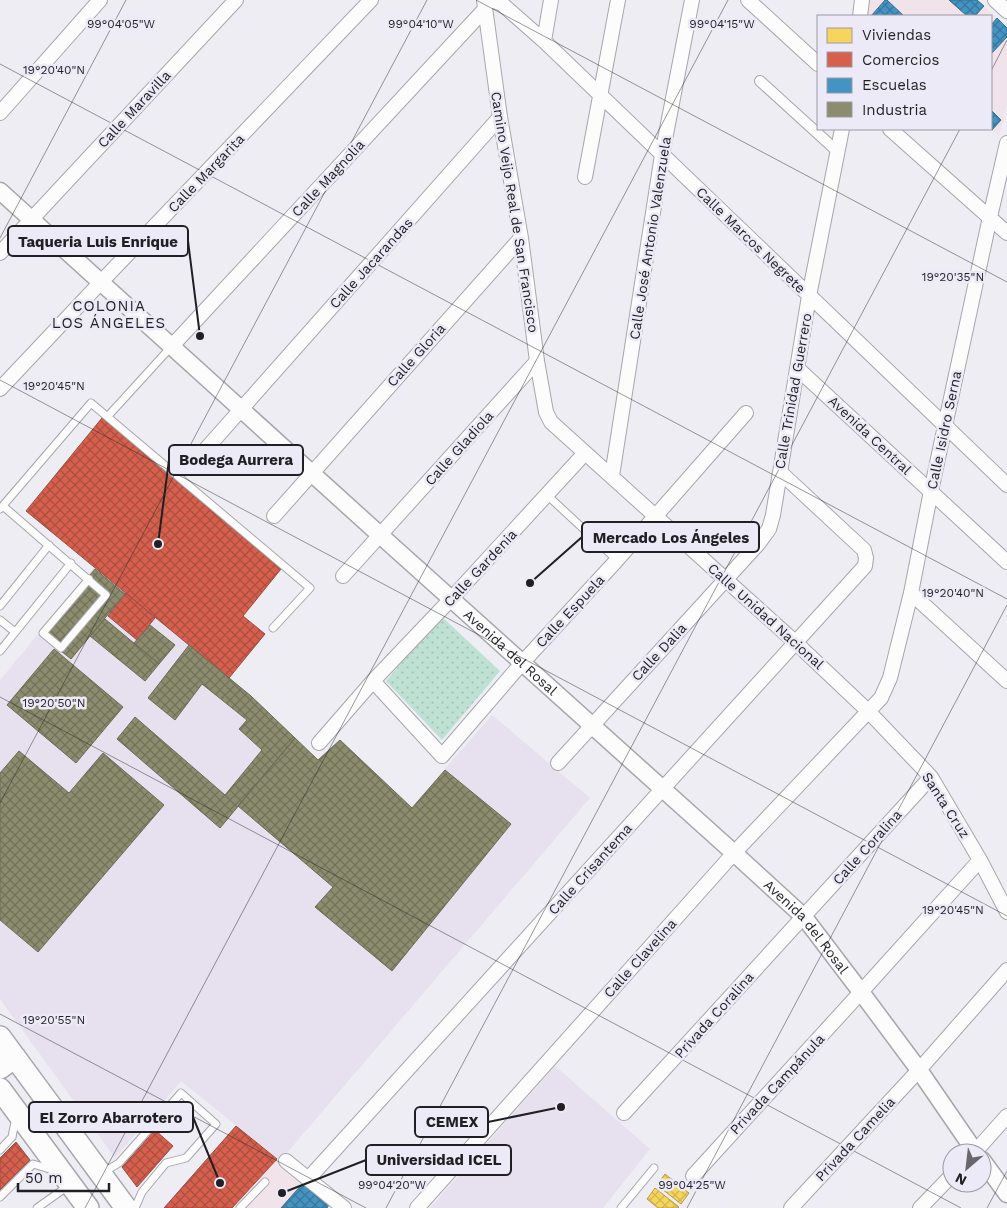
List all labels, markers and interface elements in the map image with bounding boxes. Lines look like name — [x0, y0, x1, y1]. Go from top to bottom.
legend — [817, 15, 992, 130]
text: 99°04'05"W — [87, 17, 156, 31]
text: 99°04'10"W — [388, 17, 454, 31]
text: 99°04'15"W — [689, 17, 755, 31]
text: Viviendas — [862, 26, 931, 44]
text: Comercios — [862, 51, 940, 69]
text: 19°20'40"N — [23, 63, 85, 77]
street label: Calle Maravilla — [94, 67, 174, 151]
text: Escuelas — [862, 76, 927, 94]
street label: Camino Veijo Real de San Francisco — [488, 90, 542, 334]
text: Industria — [862, 101, 928, 119]
street label: Calle Margarita — [165, 130, 247, 216]
street label: Calle José Antonio Valenzuela — [626, 135, 674, 341]
street label: Calle Magnolia — [288, 136, 368, 220]
street label: Calle Marcos Negrete — [693, 184, 809, 296]
street label: Calle Jacarandas — [326, 214, 416, 312]
callout: Taqueria Luis Enrique — [8, 226, 188, 256]
text: Taqueria Luis Enrique — [18, 233, 178, 251]
text: 19°20'35"N — [922, 270, 984, 284]
district label: COLONIA LOS ÁNGELES — [52, 297, 166, 332]
street label: Calle Trinidad Guerrero — [771, 312, 815, 470]
street label: Calle Gloria — [384, 320, 448, 390]
street label: Calle Isidro Serna — [924, 369, 964, 491]
text: 19°20'45"N — [23, 379, 85, 393]
street label: Avenida Central — [825, 392, 915, 478]
street label: Calle Gladiola — [421, 408, 497, 488]
callout: Bodega Aurrera — [169, 445, 303, 475]
text: Bodega Aurrera — [179, 451, 293, 469]
callout: Mercado Los Ángeles — [582, 522, 759, 552]
street label: Calle Gardenia — [440, 526, 520, 610]
text: Mercado Los Ángeles — [593, 529, 749, 547]
street label: Calle Unidad Nacional — [705, 560, 828, 673]
street label: Calle Espuela — [532, 571, 608, 650]
text: 19°20'40"N — [922, 586, 984, 600]
street label: Avenida del Rosal — [460, 606, 561, 699]
street label: Calle Dalia — [628, 620, 690, 684]
text: 19°20'50"N — [23, 696, 85, 710]
street label: Santa Cruz — [919, 769, 973, 841]
street label: Calle Coralina — [829, 806, 905, 888]
street label: Calle Crisantema — [545, 820, 635, 918]
street label: Avenida del Rosal — [761, 876, 852, 977]
text: 19°20'45"N — [922, 903, 984, 917]
street label: Calle Clavelina — [600, 915, 680, 1001]
street label: Privada Coralina — [671, 969, 757, 1061]
text: 19°20'55"N — [23, 1013, 85, 1027]
street label: Privada Campánula — [726, 1031, 828, 1137]
street label: Privada Camelia — [812, 1094, 898, 1184]
callout: El Zorro Abarrotero — [29, 1102, 193, 1132]
callout: CEMEX — [415, 1107, 488, 1137]
text: El Zorro Abarrotero — [39, 1109, 183, 1127]
text: CEMEX — [426, 1113, 478, 1131]
north arrow — [942, 1143, 992, 1193]
callout: Universidad ICEL — [366, 1145, 511, 1175]
text: Universidad ICEL — [376, 1151, 502, 1169]
scale bar — [18, 1160, 109, 1192]
text: 50 m — [25, 1169, 62, 1187]
text: N — [953, 1170, 969, 1189]
text: 99°04'20"W — [358, 1178, 427, 1192]
text: 99°04'25"W — [658, 1178, 726, 1192]

